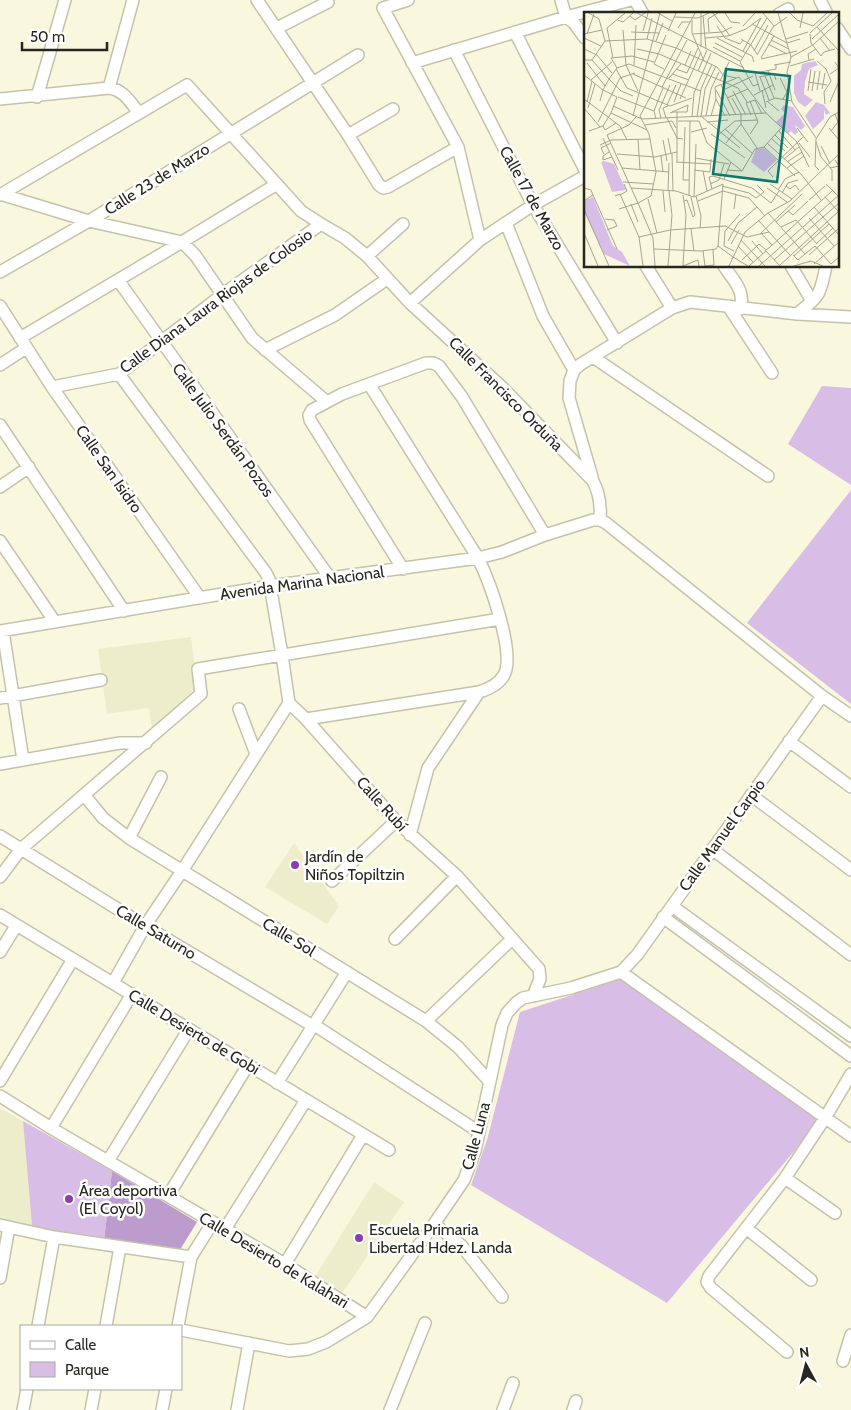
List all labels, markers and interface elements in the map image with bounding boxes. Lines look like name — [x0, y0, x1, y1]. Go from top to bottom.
inset map — [584, 12, 838, 268]
scale bar — [22, 20, 108, 52]
text: 50 m — [30, 28, 65, 46]
street label: Calle 23 de Marzo — [101, 139, 213, 219]
street label: Calle 17 de Marzo — [496, 143, 569, 254]
street label: Calle Diana Laura Riojas de Colosio — [116, 225, 316, 377]
street label: Calle Francisco Orduña — [445, 333, 567, 455]
street label: Calle Julio Serdán Pozos — [168, 359, 278, 501]
street label: Calle San Isidro — [72, 421, 146, 517]
street label: Avenida Marina Nacional — [219, 562, 386, 604]
street label: Calle Rubí — [353, 773, 412, 836]
street label: Calle Manuel Carpio — [675, 775, 769, 895]
place label: Jardín de Niños Topiltzin — [304, 847, 405, 884]
marker: Jardín de Niños Topiltzin — [289, 859, 301, 871]
street label: Calle Saturno — [112, 901, 200, 963]
street label: Calle Sol — [259, 914, 319, 960]
street label: Calle Desierto de Gobi — [125, 985, 263, 1079]
street label: Calle Luna — [458, 1100, 494, 1172]
place label: Área deportiva (El Coyol) — [79, 1181, 178, 1218]
marker: Área deportiva (El Coyol) — [63, 1193, 75, 1205]
street label: Calle Desierto de Kalahari — [196, 1208, 352, 1312]
place label: Escuela Primaria Libertad Hdez. Landa — [369, 1220, 512, 1257]
marker: Escuela Primaria Libertad Hdez. Landa — [353, 1232, 365, 1244]
legend — [20, 1325, 182, 1390]
text: Calle — [65, 1336, 96, 1354]
north arrow — [781, 1340, 831, 1390]
text: N — [798, 1343, 810, 1362]
text: Parque — [65, 1361, 109, 1379]

